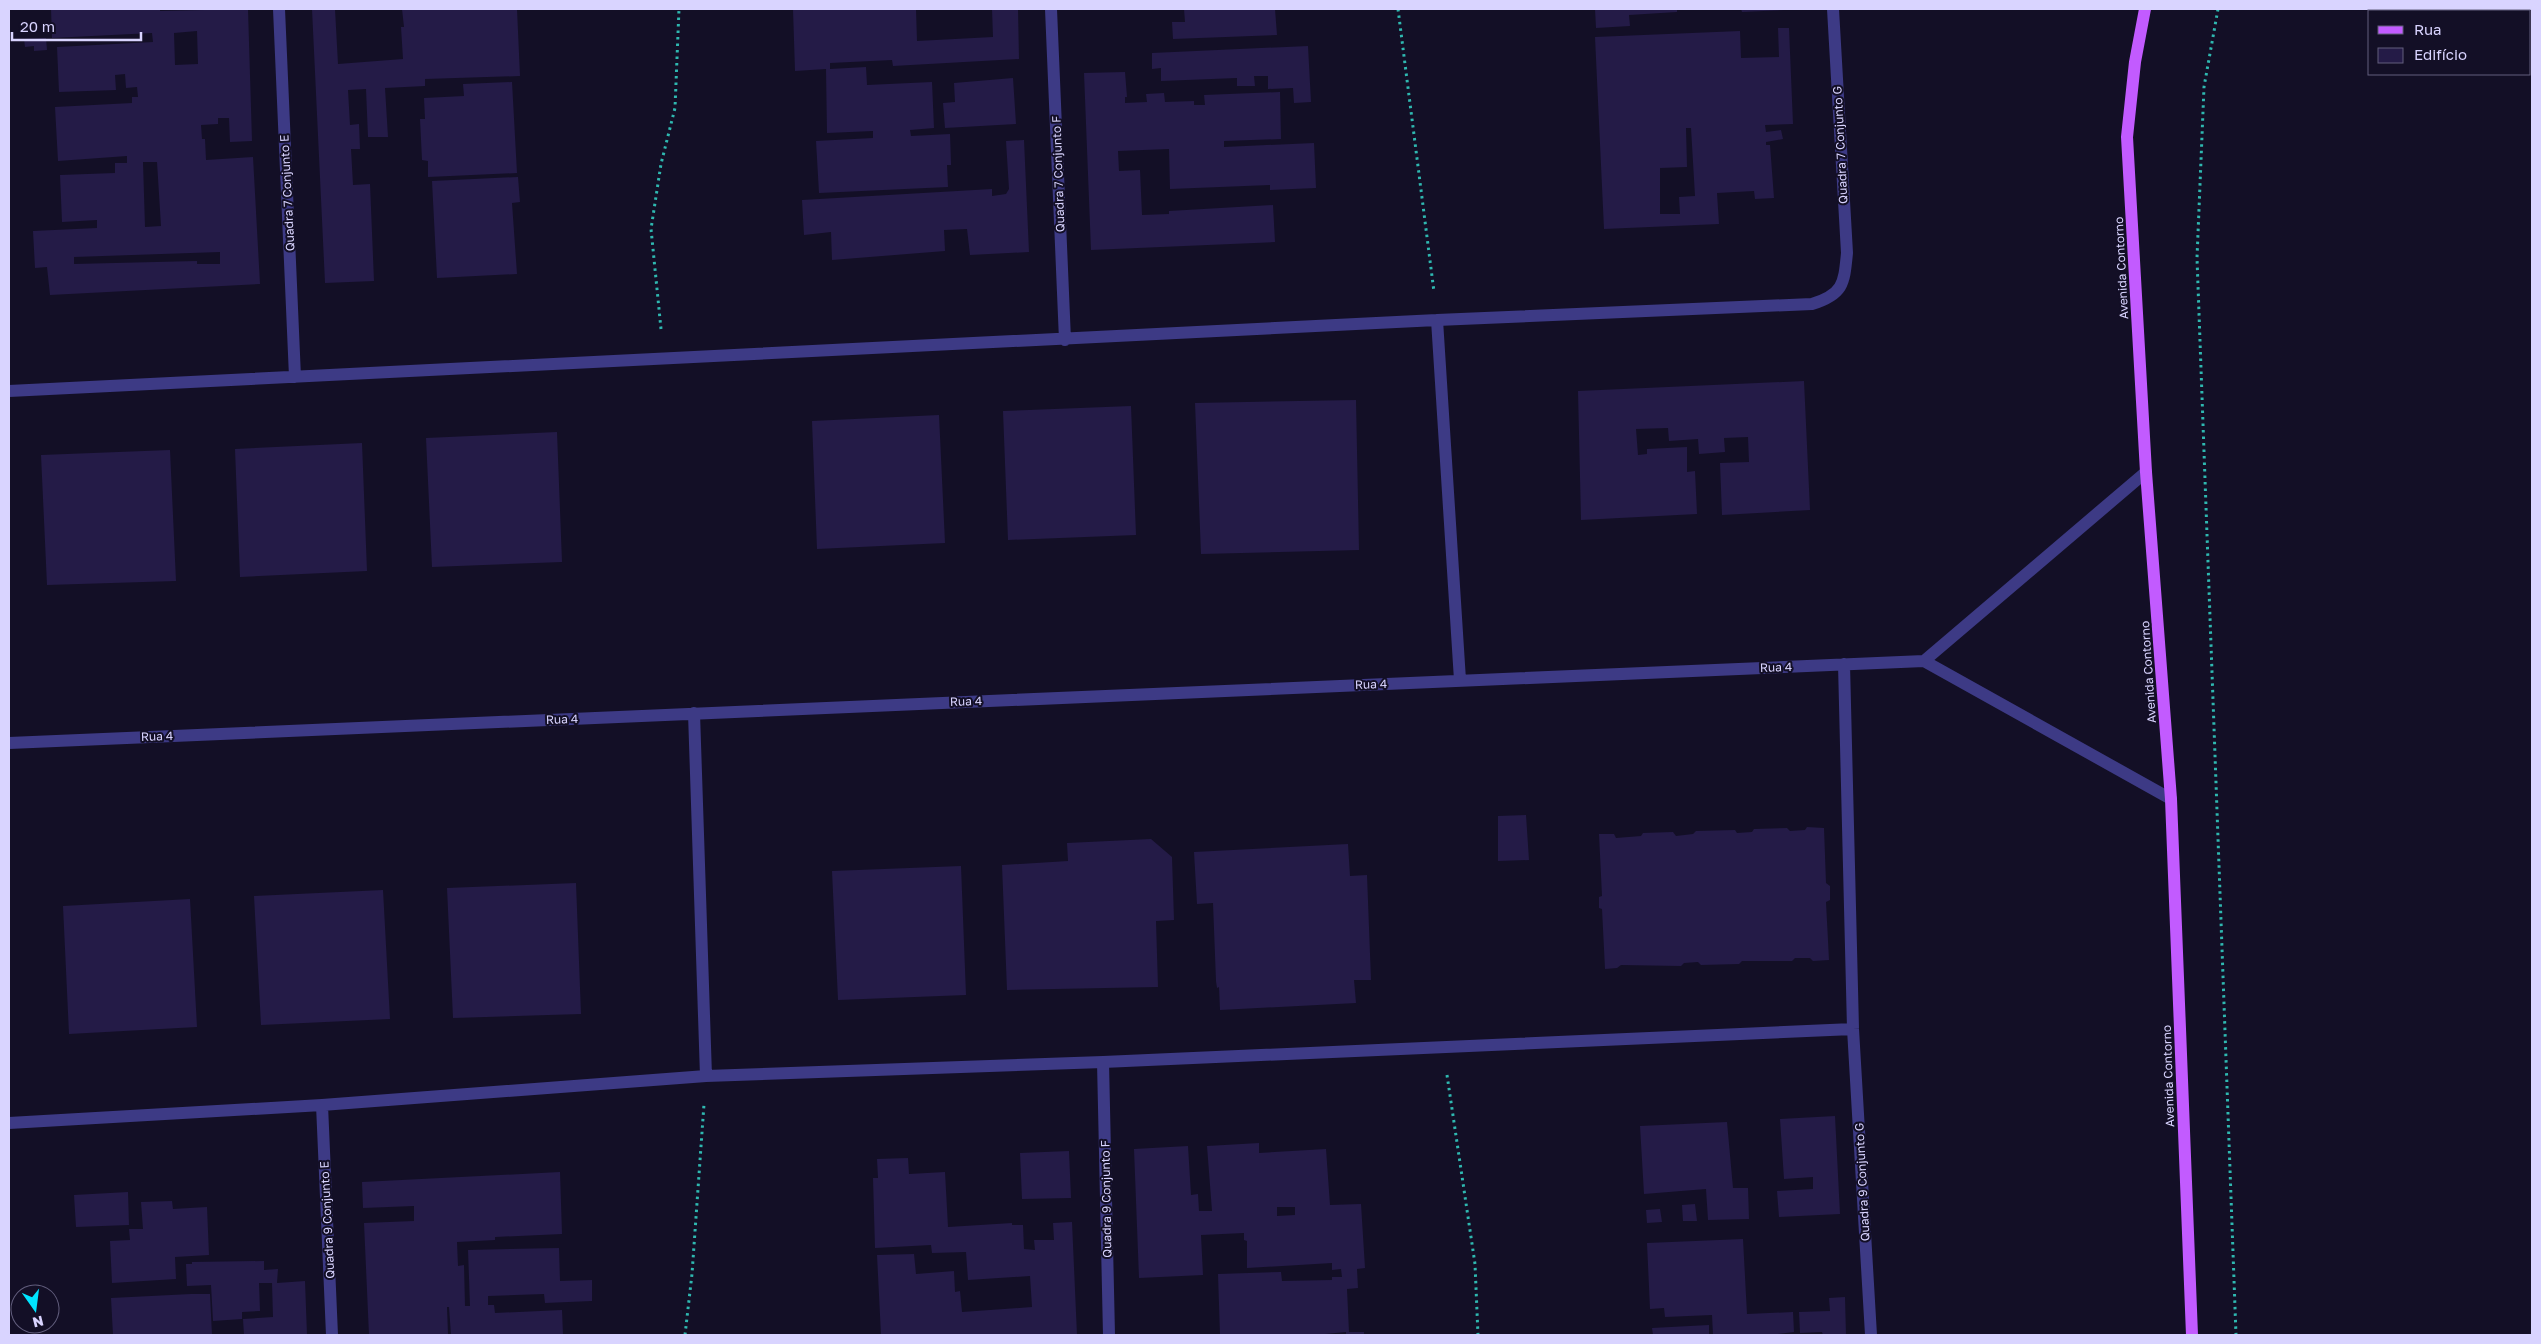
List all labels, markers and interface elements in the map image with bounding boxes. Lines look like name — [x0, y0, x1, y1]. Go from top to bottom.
scale bar — [12, 10, 141, 42]
legend — [2368, 10, 2531, 75]
text: 20 m — [20, 17, 55, 35]
text: Rua — [2414, 20, 2441, 38]
text: Edifício — [2414, 45, 2467, 63]
street label: Quadra 7 Conjunto G — [1829, 86, 1851, 204]
street label: Quadra 7 Conjunto F — [1048, 115, 1068, 233]
street label: Quadra 7 Conjunto E — [276, 134, 298, 252]
street label: Avenida Contorno — [2111, 216, 2131, 320]
street label: Avenida Contorno — [2137, 620, 2159, 724]
street label: Rua 4 — [1760, 659, 1792, 675]
street label: Rua 4 — [1355, 676, 1387, 692]
street label: Rua 4 — [950, 693, 982, 709]
street label: Rua 4 — [546, 711, 578, 727]
street label: Rua 4 — [141, 728, 173, 744]
street label: Avenida Contorno — [2159, 1025, 2177, 1127]
street label: Quadra 9 Conjunto G — [1851, 1122, 1873, 1242]
street label: Quadra 9 Conjunto F — [1097, 1140, 1115, 1258]
street label: Quadra 9 Conjunto E — [316, 1161, 338, 1279]
north arrow — [10, 1284, 60, 1334]
text: N — [31, 1313, 45, 1332]

